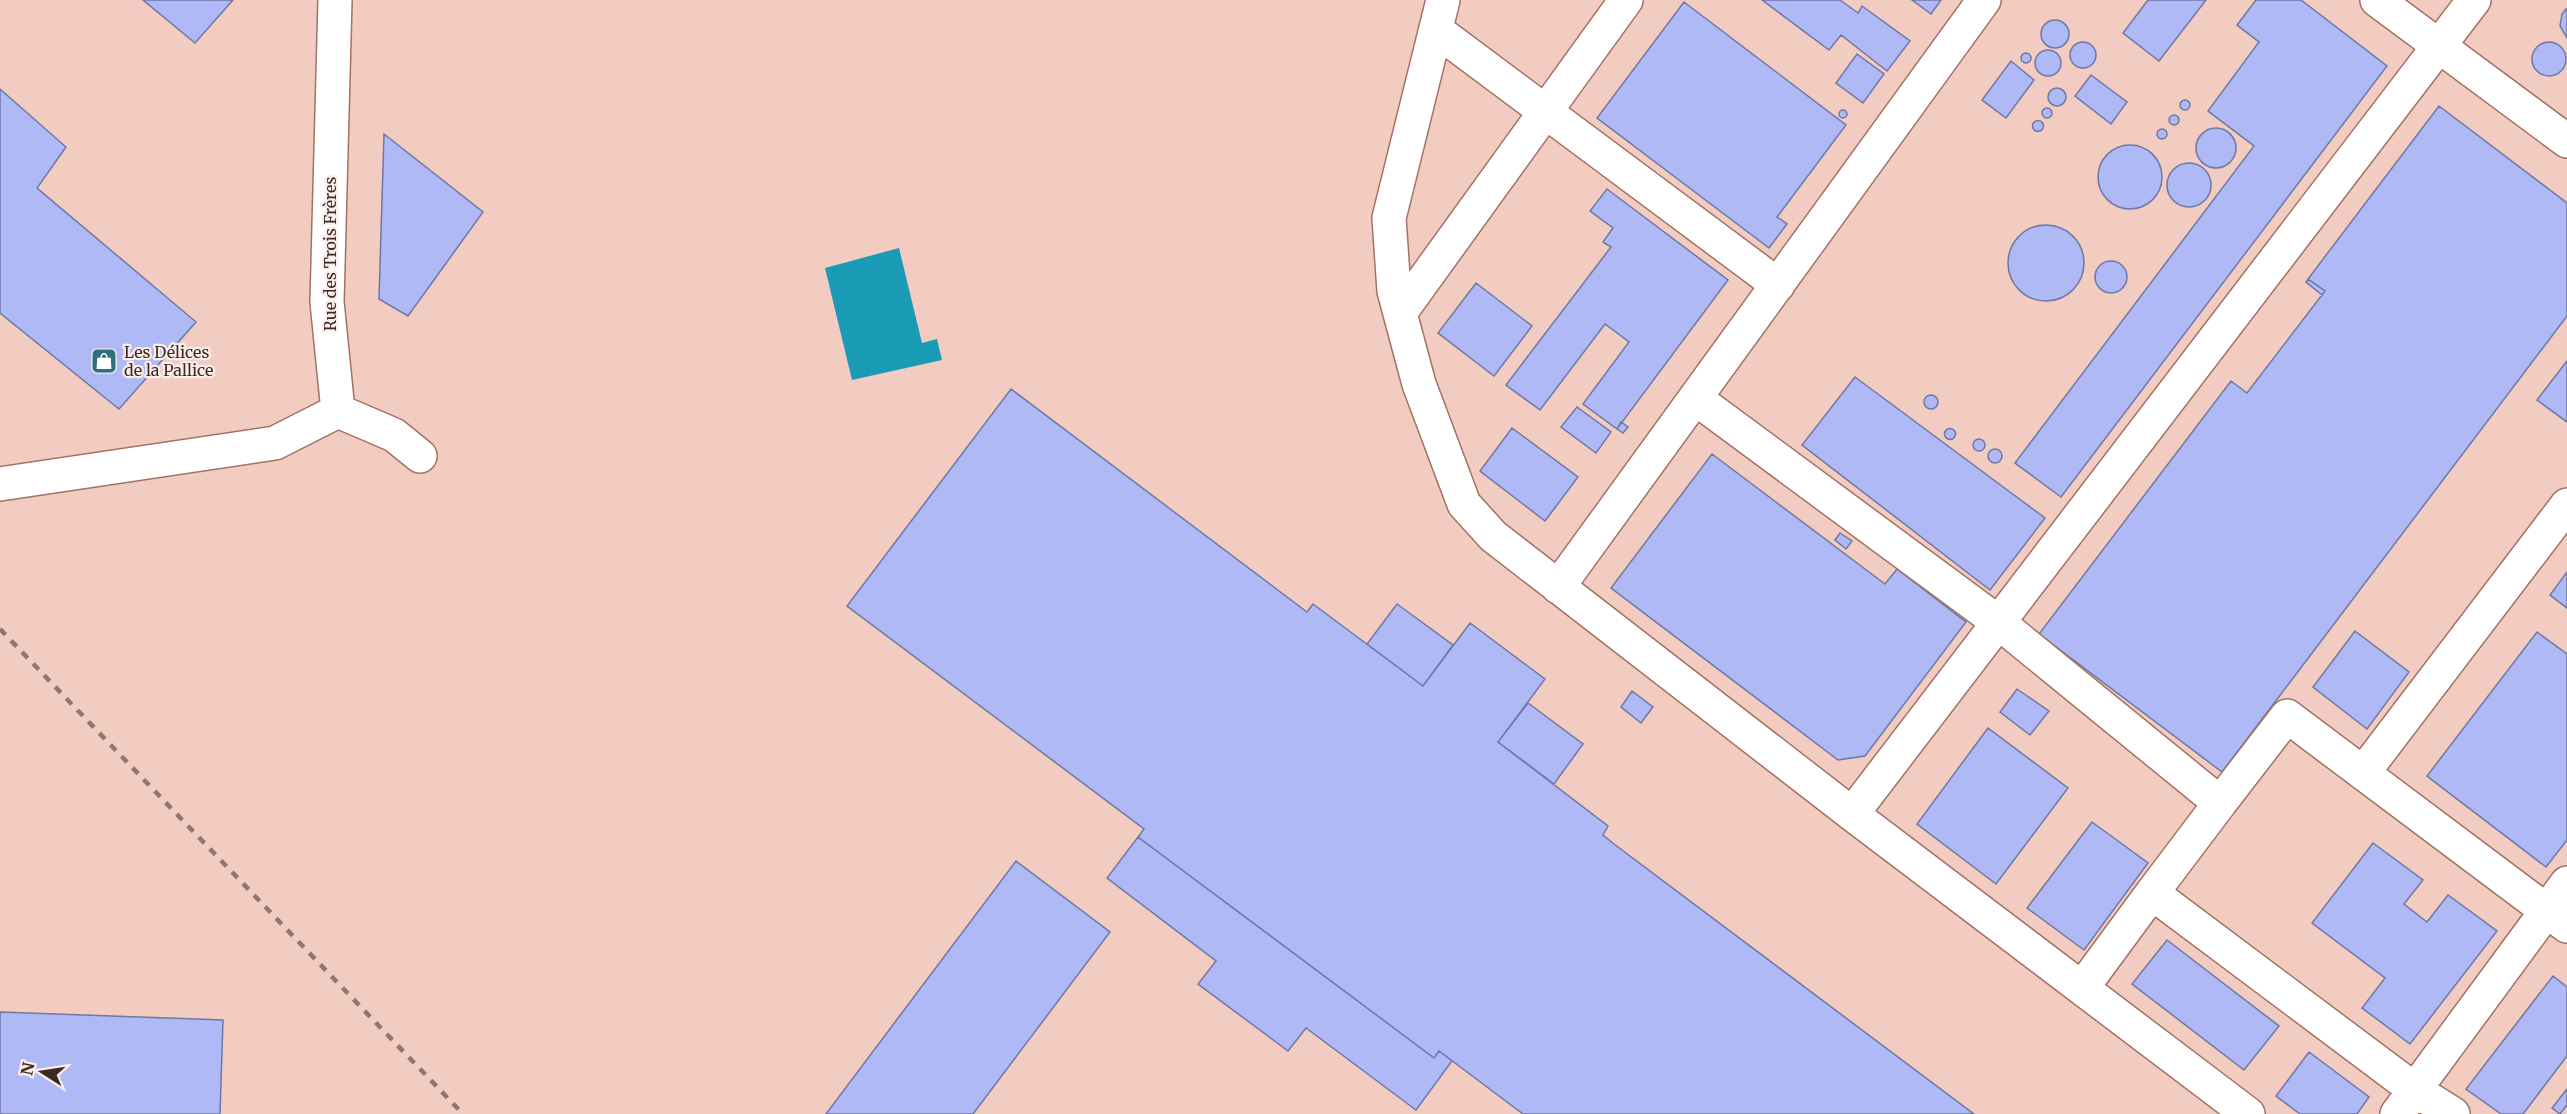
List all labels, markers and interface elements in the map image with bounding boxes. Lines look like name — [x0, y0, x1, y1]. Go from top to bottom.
street label: Rue des Trois Frères — [320, 177, 340, 331]
place label: Les Délices de la Pallice — [124, 342, 213, 380]
shop icon: Les Délices de la Pallice — [89, 346, 119, 376]
north arrow — [12, 1042, 72, 1102]
text: N — [16, 1060, 38, 1077]

